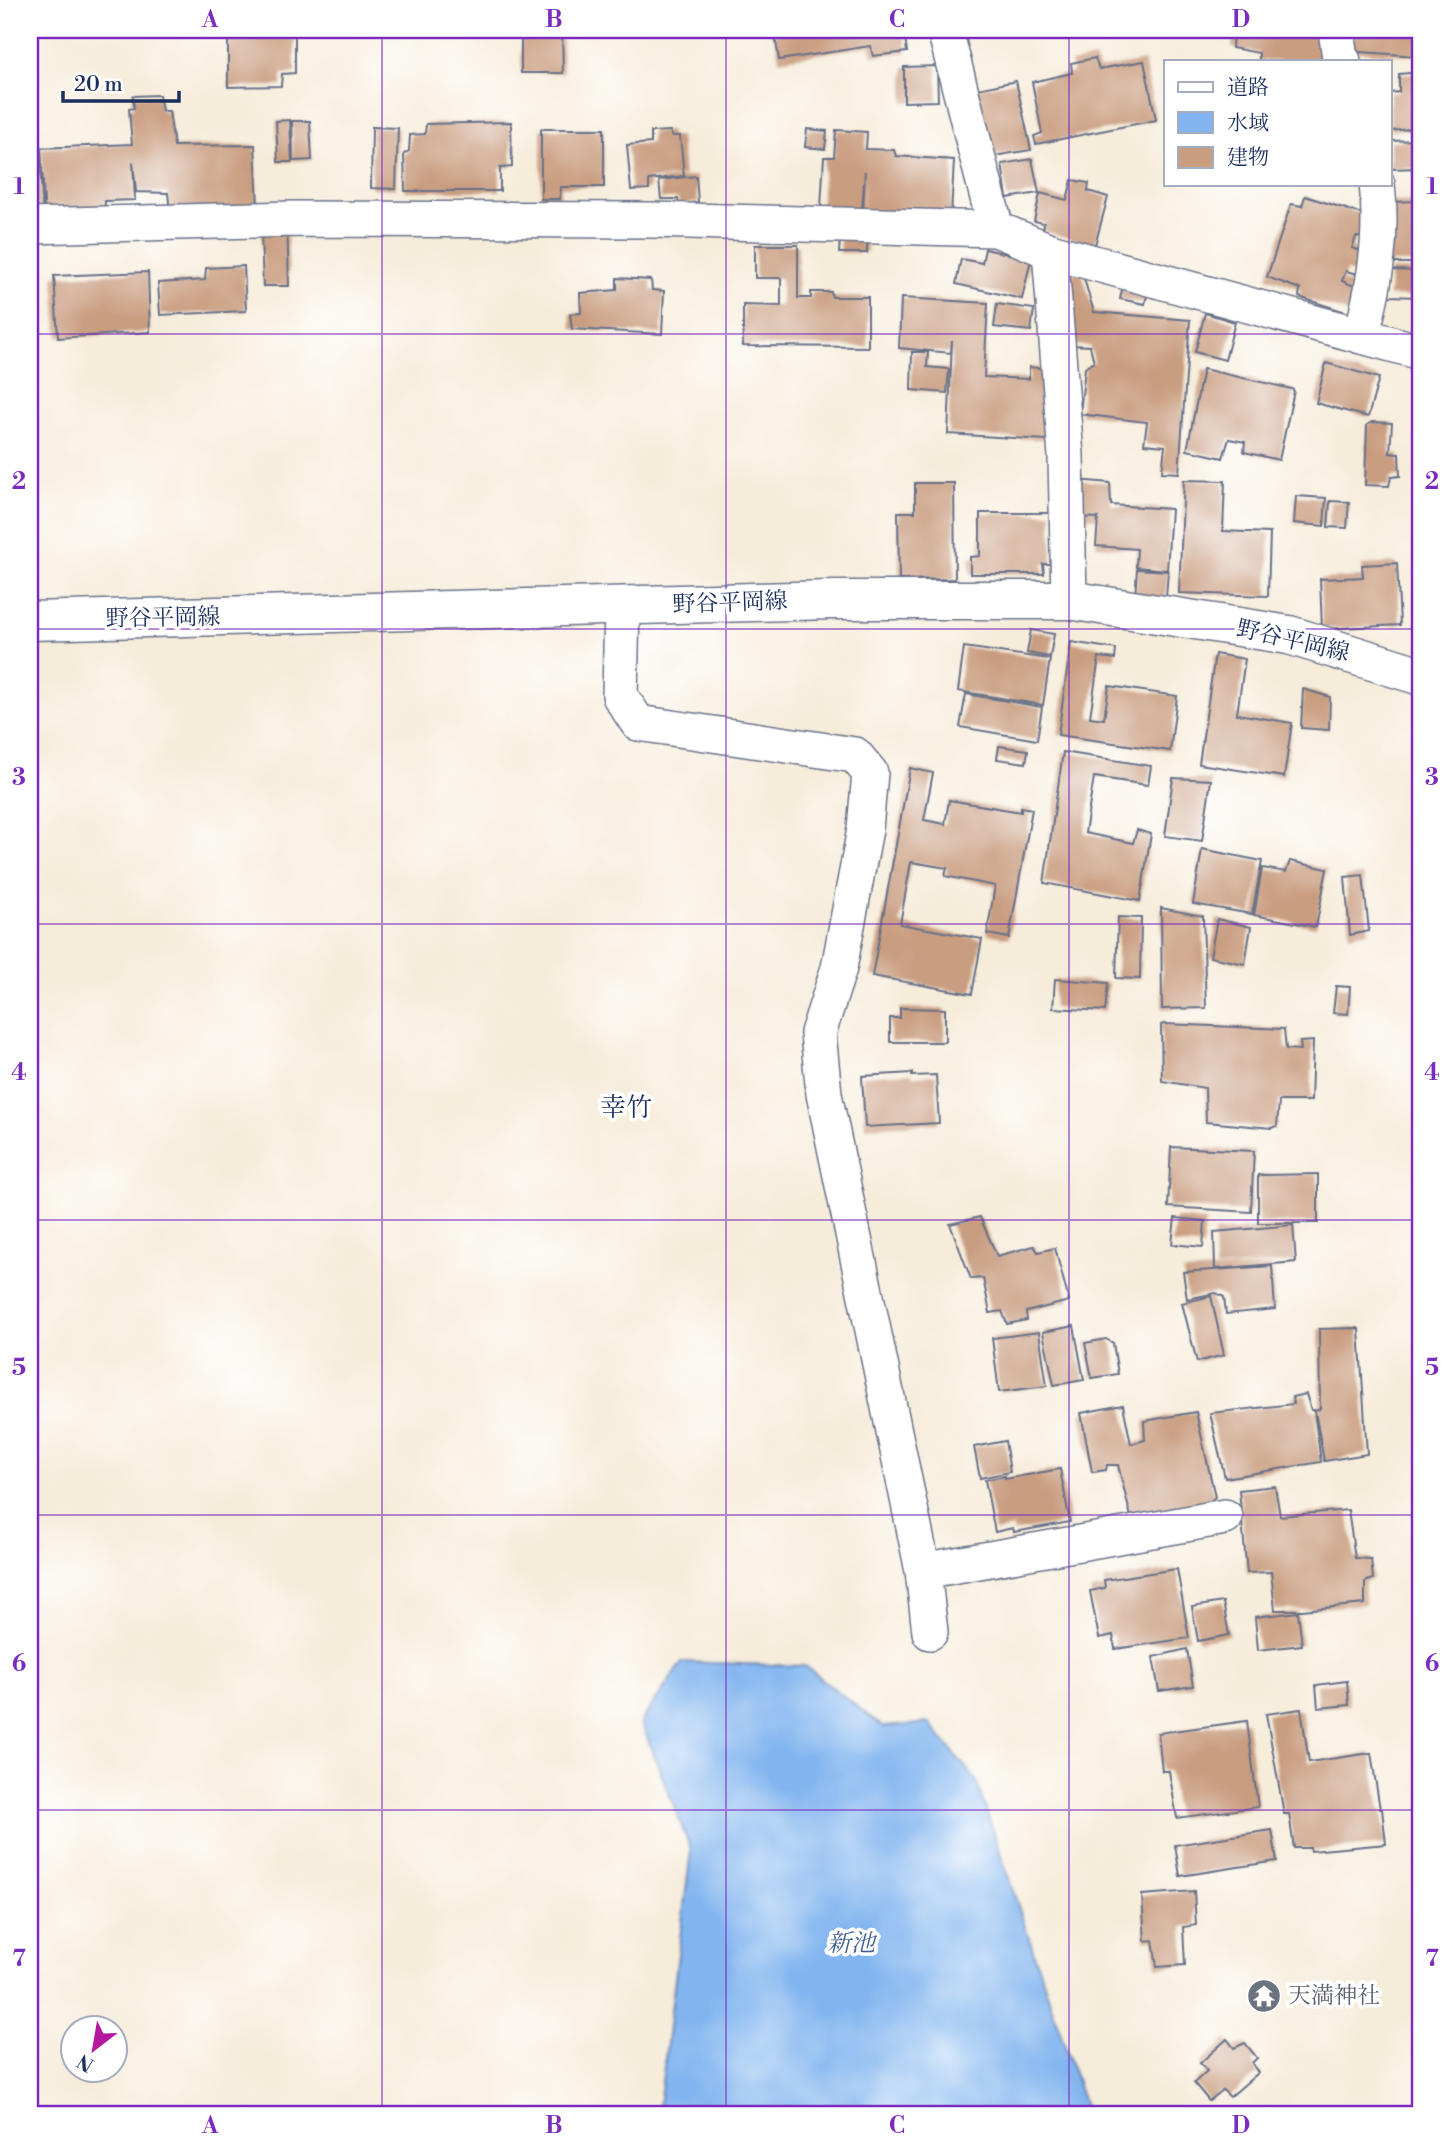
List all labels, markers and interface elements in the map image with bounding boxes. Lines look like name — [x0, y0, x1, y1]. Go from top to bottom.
text: A — [201, 6, 219, 34]
text: B — [545, 6, 563, 34]
text: C — [889, 6, 905, 34]
text: D — [1232, 6, 1250, 34]
scale bar — [63, 60, 178, 104]
legend — [1164, 60, 1392, 186]
text: 20 m — [74, 72, 123, 98]
text: 道路 — [1227, 75, 1269, 101]
text: 水域 — [1227, 111, 1269, 137]
text: 建物 — [1227, 145, 1269, 171]
text: 1 — [13, 173, 25, 201]
text: 1 — [1426, 173, 1438, 201]
text: 2 — [12, 468, 26, 496]
text: 2 — [1425, 468, 1439, 496]
street label: 野谷平岡線 — [672, 587, 788, 619]
street label: 野谷平岡線 — [105, 603, 221, 633]
street label: 野谷平岡線 — [1234, 614, 1352, 668]
text: 3 — [12, 764, 26, 792]
text: 3 — [1425, 764, 1439, 792]
text: 4 — [11, 1059, 27, 1087]
text: 4 — [1424, 1059, 1440, 1087]
district label: 幸竹 — [600, 1092, 652, 1124]
text: 5 — [12, 1354, 26, 1382]
text: 5 — [1425, 1354, 1439, 1382]
text: 6 — [12, 1650, 26, 1678]
text: 6 — [1425, 1650, 1439, 1678]
water label: 新池 — [827, 1929, 878, 1959]
text: 7 — [12, 1945, 26, 1973]
text: 7 — [1425, 1945, 1439, 1973]
temple icon: 天満神社 — [1245, 1977, 1283, 2015]
place label: 天満神社 — [1288, 1982, 1380, 2010]
north arrow — [60, 2014, 130, 2084]
text: N — [73, 2049, 98, 2077]
text: A — [201, 2112, 219, 2140]
text: B — [545, 2112, 563, 2140]
text: C — [889, 2112, 905, 2140]
text: D — [1232, 2112, 1250, 2140]

